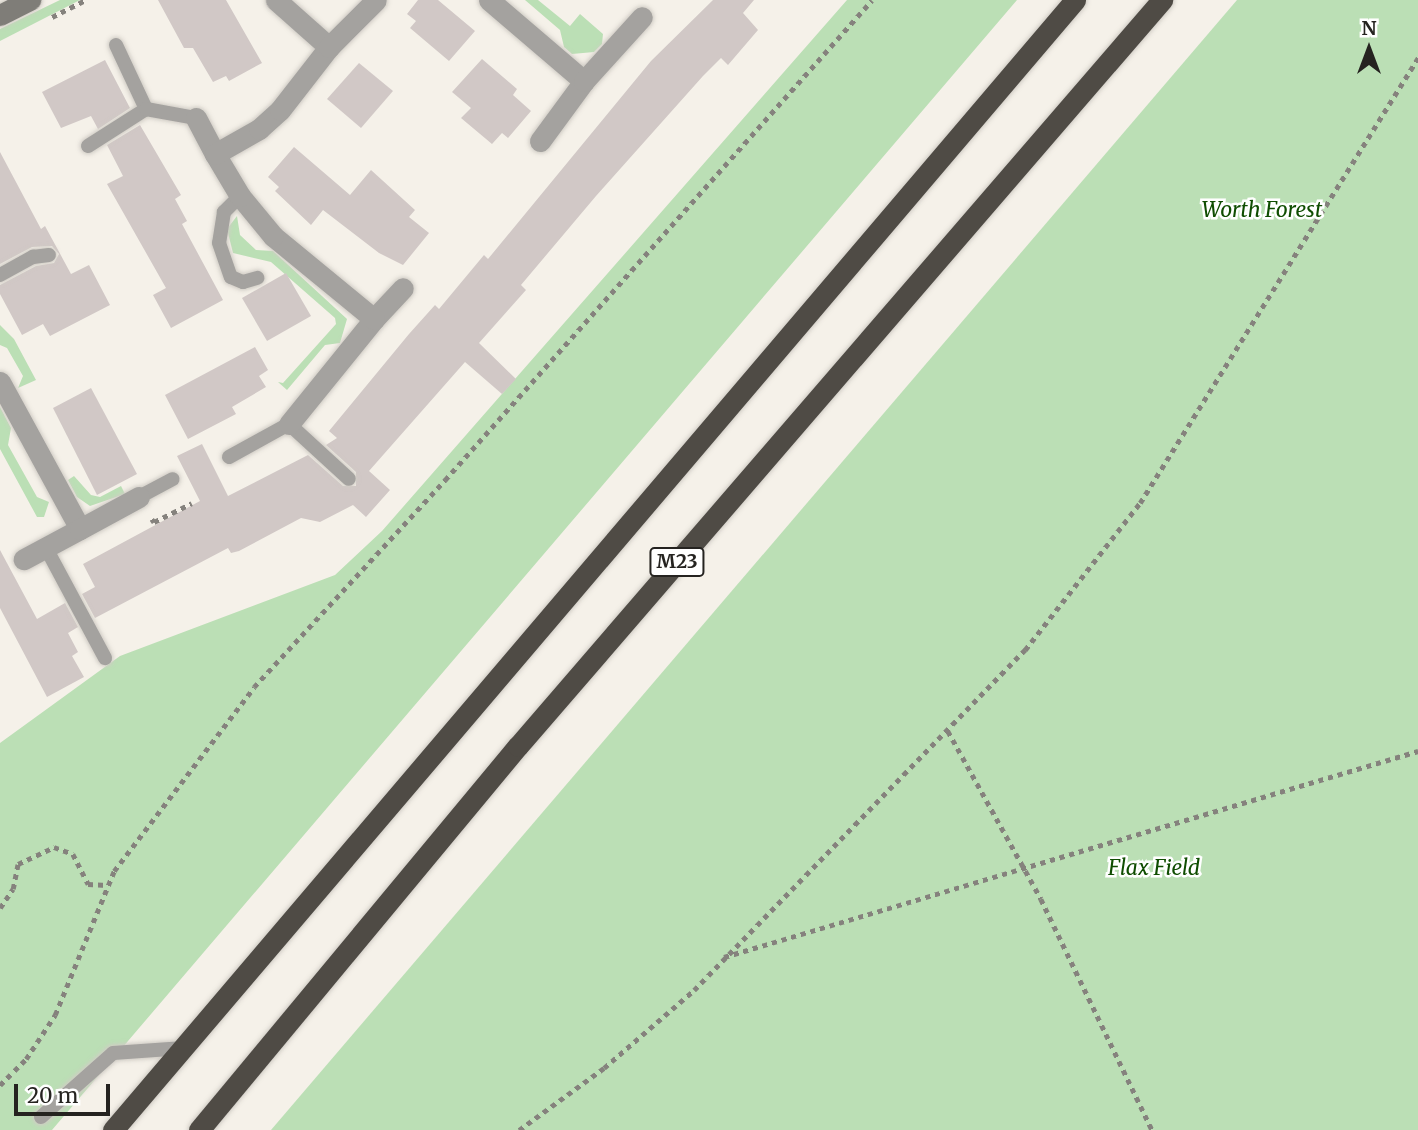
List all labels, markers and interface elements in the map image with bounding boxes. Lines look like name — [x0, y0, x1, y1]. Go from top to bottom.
north arrow — [1334, 14, 1404, 84]
text: N — [1361, 16, 1377, 40]
park label: Worth Forest — [1202, 197, 1322, 223]
road number: M23 — [649, 547, 705, 578]
park label: Flax Field — [1108, 855, 1200, 881]
scale bar — [18, 1070, 114, 1114]
text: 20 m — [27, 1082, 78, 1109]

